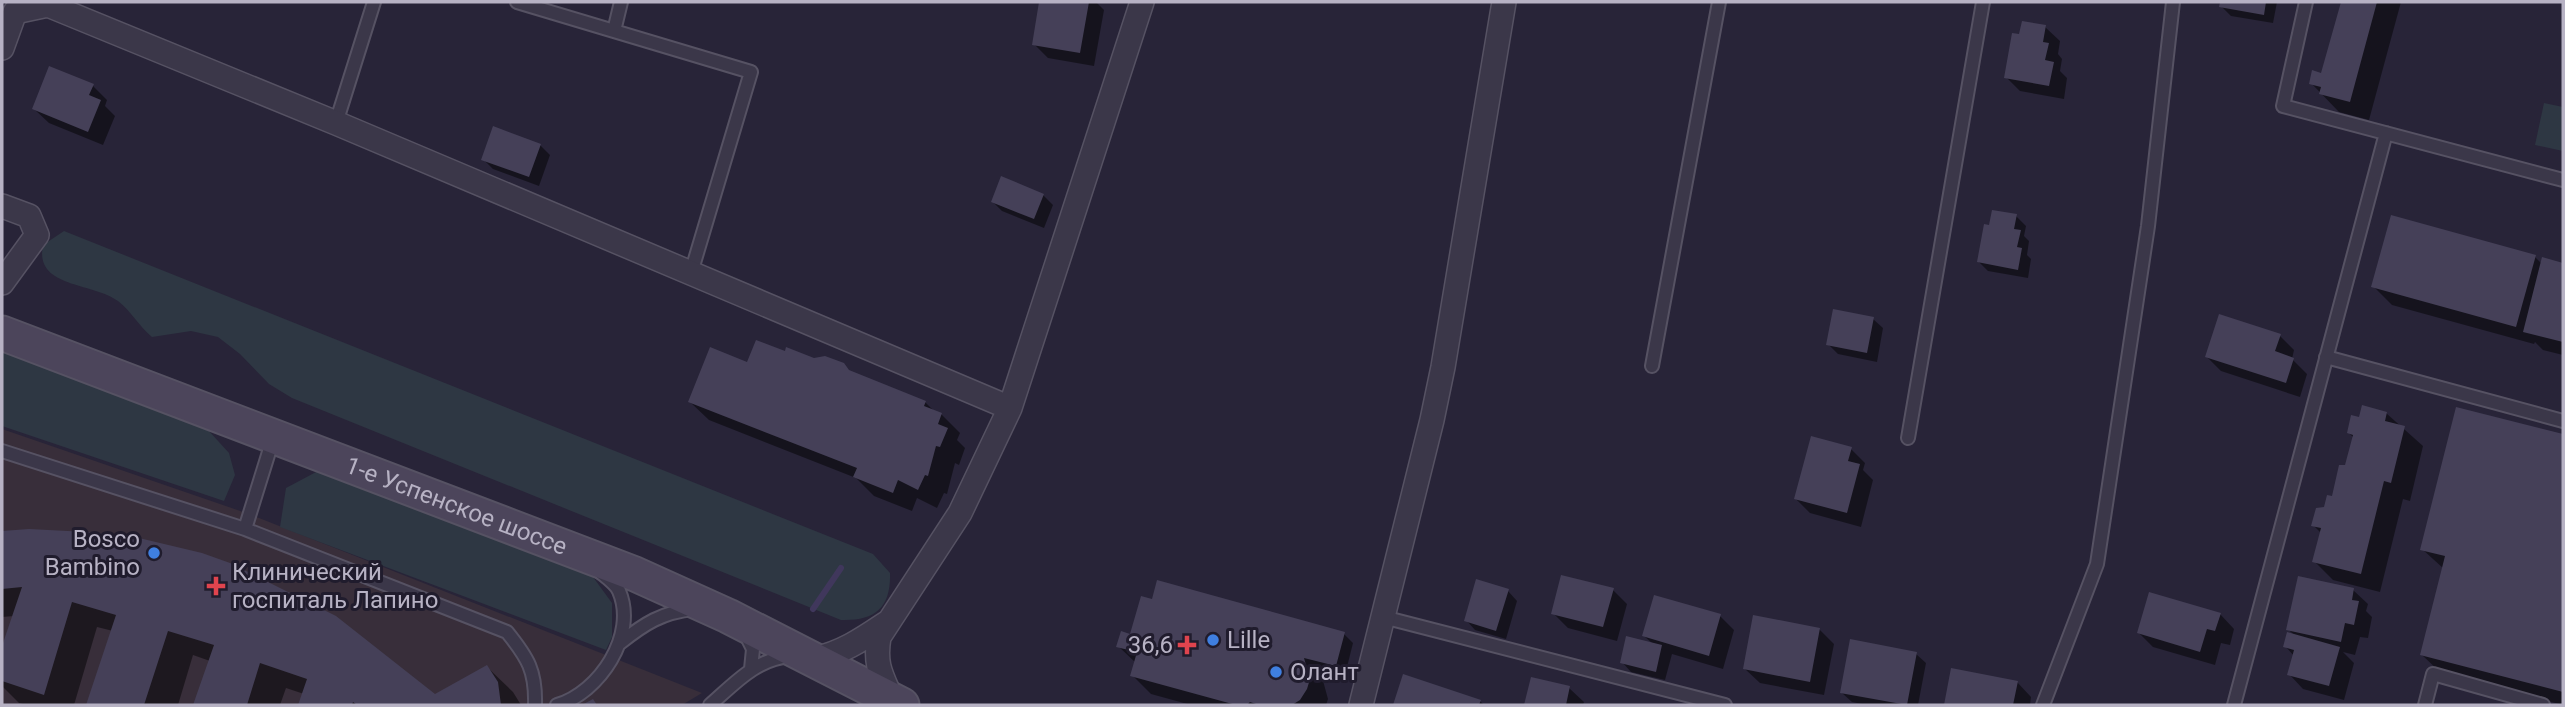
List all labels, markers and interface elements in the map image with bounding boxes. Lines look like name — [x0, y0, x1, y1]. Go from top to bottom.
street label: 1-е Успенское шоссе — [342, 451, 571, 561]
place label: Bosco Bambino — [45, 525, 140, 581]
marker: Bosco Bambino — [146, 545, 162, 561]
place label: Клинический госпиталь Лапино — [232, 558, 438, 614]
marker: Клинический госпиталь Лапино — [206, 576, 226, 596]
place label: Lille — [1227, 626, 1270, 654]
place label: 36,6 — [1128, 631, 1173, 659]
marker: Lille — [1205, 632, 1221, 648]
marker: 36,6 — [1179, 637, 1195, 653]
place label: Олант — [1290, 658, 1359, 686]
marker: Олант — [1268, 664, 1284, 680]

